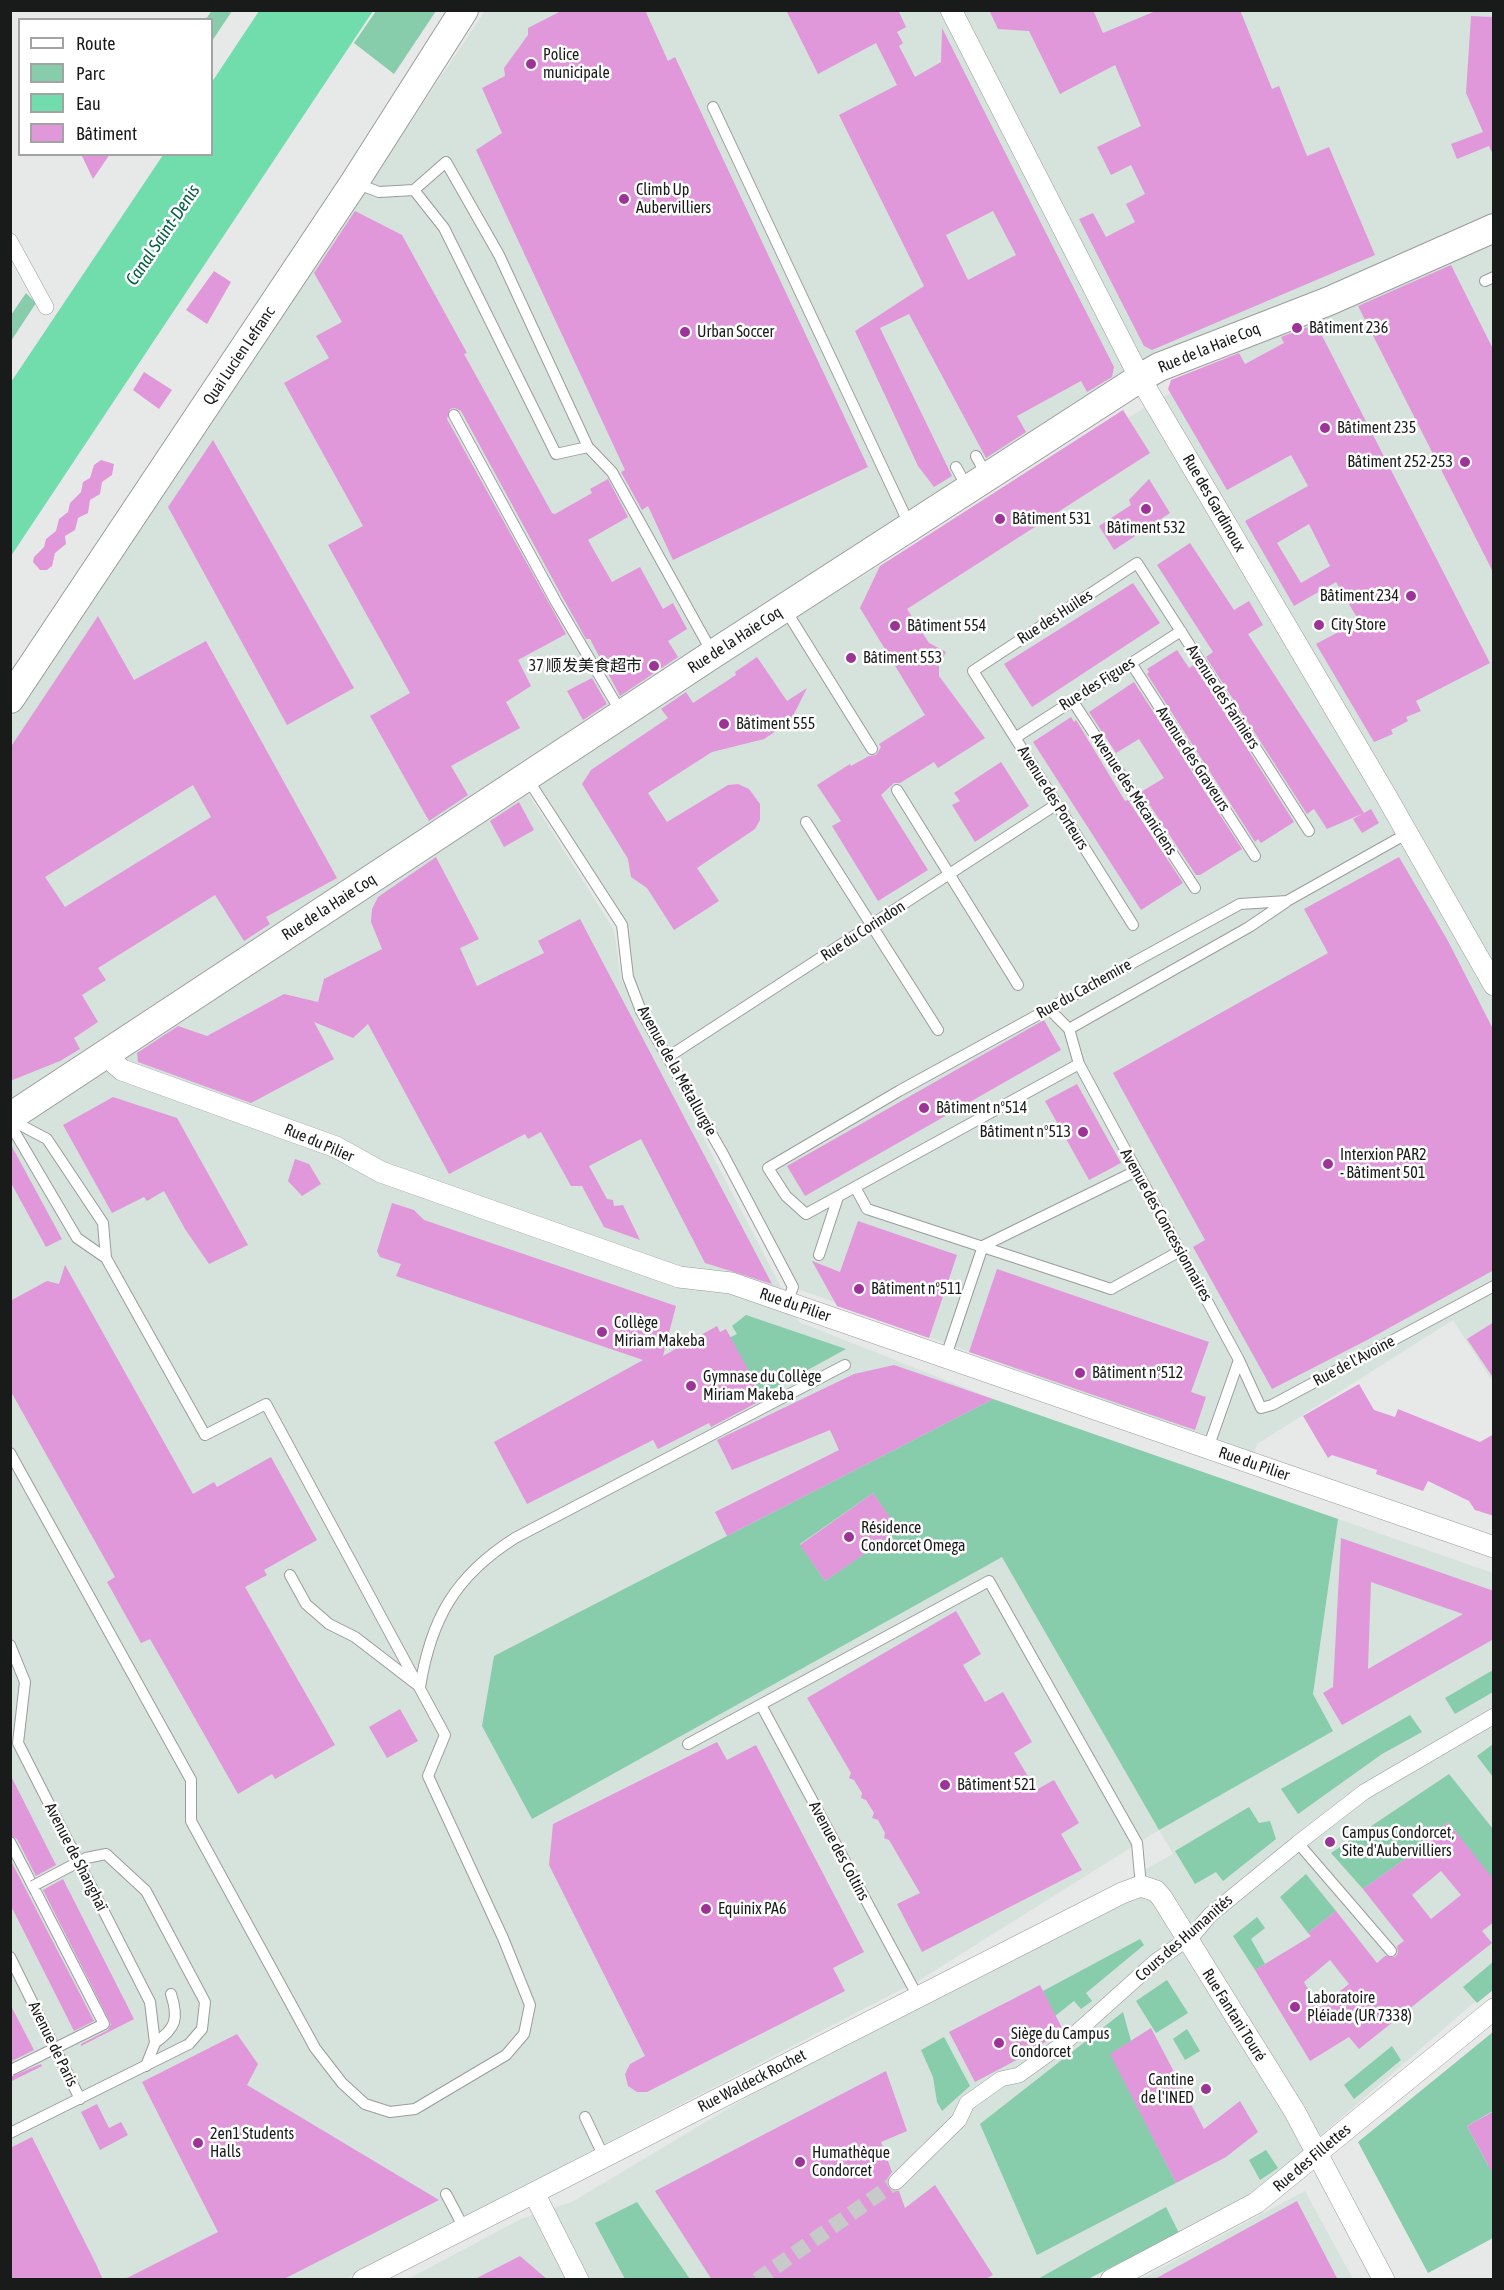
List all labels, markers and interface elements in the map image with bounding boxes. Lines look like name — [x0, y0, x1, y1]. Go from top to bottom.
legend — [18, 18, 213, 156]
text: Route — [76, 33, 115, 54]
place label: Police municipale — [543, 45, 610, 83]
marker: Police municipale — [524, 57, 538, 71]
text: Parc — [76, 63, 105, 84]
text: Eau — [76, 93, 101, 114]
text: Bâtiment — [76, 123, 137, 144]
place label: Climb Up Aubervilliers — [636, 180, 711, 218]
water label: Canal Saint-Denis — [121, 181, 205, 289]
marker: Climb Up Aubervilliers — [617, 192, 631, 206]
street label: Quai Lucien Lefranc — [199, 303, 279, 409]
place label: Bâtiment 236 — [1309, 318, 1388, 338]
street label: Rue de la Haie Coq — [1155, 319, 1263, 377]
marker: Bâtiment 236 — [1290, 321, 1304, 335]
place label: Urban Soccer — [697, 322, 774, 342]
marker: Urban Soccer — [678, 325, 692, 339]
place label: Bâtiment 235 — [1337, 418, 1416, 438]
marker: Bâtiment 235 — [1318, 421, 1332, 435]
street label: Rue des Gardinoux — [1178, 451, 1250, 555]
place label: Bâtiment 252-253 — [1347, 452, 1453, 472]
marker: Bâtiment 252-253 — [1458, 455, 1472, 469]
marker: Bâtiment 532 — [1139, 502, 1153, 516]
place label: Bâtiment 531 — [1012, 509, 1091, 529]
marker: Bâtiment 531 — [993, 512, 1007, 526]
place label: Bâtiment 532 — [1106, 518, 1186, 538]
street label: Rue des Huiles — [1014, 586, 1096, 648]
place label: Bâtiment 234 — [1320, 586, 1399, 606]
marker: Bâtiment 234 — [1404, 589, 1418, 603]
street label: Rue de la Haie Coq — [684, 602, 786, 678]
place label: City Store — [1331, 615, 1386, 635]
place label: Bâtiment 554 — [907, 616, 986, 636]
marker: City Store — [1312, 618, 1326, 632]
marker: Bâtiment 554 — [888, 619, 902, 633]
street label: Avenue des Fariniers — [1182, 641, 1264, 753]
place label: Bâtiment 553 — [863, 648, 942, 668]
marker: Bâtiment 553 — [844, 651, 858, 665]
street label: Rue des Figues — [1056, 653, 1138, 715]
place label: 37 顺发美食超市 — [529, 656, 642, 676]
marker: 37 顺发美食超市 — [647, 659, 661, 673]
street label: Avenue des Graveurs — [1152, 703, 1234, 815]
place label: Bâtiment 555 — [736, 714, 815, 734]
marker: Bâtiment 555 — [717, 717, 731, 731]
street label: Avenue des Mécaniciens — [1087, 729, 1181, 859]
street label: Avenue des Porteurs — [1013, 743, 1093, 853]
street label: Rue de la Haie Coq — [278, 869, 380, 945]
street label: Rue du Corindon — [817, 897, 909, 965]
street label: Rue du Cachemire — [1033, 955, 1135, 1023]
street label: Avenue de la Métallurgie — [633, 1003, 721, 1139]
place label: Bâtiment n°514 — [936, 1098, 1027, 1118]
marker: Bâtiment n°514 — [917, 1101, 931, 1115]
street label: Rue du Pilier — [281, 1120, 357, 1166]
place label: Bâtiment n°513 — [980, 1122, 1071, 1142]
marker: Bâtiment n°513 — [1076, 1125, 1090, 1139]
street label: Avenue des Concessionnaires — [1116, 1145, 1216, 1305]
place label: Interxion PAR2 - Bâtiment 501 — [1340, 1145, 1426, 1183]
marker: Interxion PAR2 - Bâtiment 501 — [1321, 1157, 1335, 1171]
place label: Bâtiment n°511 — [871, 1279, 962, 1299]
marker: Bâtiment n°511 — [852, 1282, 866, 1296]
street label: Rue du Pilier — [757, 1284, 833, 1326]
place label: Collège Miriam Makeba — [614, 1313, 705, 1351]
marker: Collège Miriam Makeba — [595, 1325, 609, 1339]
street label: Rue de l'Avoine — [1310, 1331, 1398, 1391]
place label: Bâtiment n°512 — [1092, 1363, 1183, 1383]
marker: Bâtiment n°512 — [1073, 1366, 1087, 1380]
place label: Gymnase du Collège Miriam Makeba — [703, 1367, 822, 1405]
marker: Gymnase du Collège Miriam Makeba — [684, 1379, 698, 1393]
street label: Rue du Pilier — [1216, 1443, 1292, 1485]
place label: Résidence Condorcet Omega — [861, 1518, 965, 1556]
marker: Résidence Condorcet Omega — [842, 1530, 856, 1544]
place label: Bâtiment 521 — [957, 1775, 1036, 1795]
marker: Bâtiment 521 — [938, 1778, 952, 1792]
street label: Avenue des Coltins — [805, 1798, 873, 1904]
street label: Avenue de Shanghaï — [40, 1800, 112, 1914]
place label: Campus Condorcet, Site d'Aubervilliers — [1342, 1823, 1454, 1861]
marker: Campus Condorcet, Site d'Aubervilliers — [1323, 1835, 1337, 1849]
street label: Cours des Humanités — [1131, 1891, 1237, 1985]
place label: Equinix PA6 — [718, 1899, 786, 1919]
marker: Equinix PA6 — [699, 1902, 713, 1916]
street label: Rue Fantani Touré — [1198, 1965, 1270, 2065]
place label: Laboratoire Pléiade (UR 7338) — [1307, 1988, 1412, 2026]
street label: Avenue de Paris — [24, 1998, 82, 2090]
marker: Laboratoire Pléiade (UR 7338) — [1288, 2000, 1302, 2014]
place label: Siège du Campus Condorcet — [1011, 2024, 1109, 2062]
marker: Siège du Campus Condorcet — [992, 2036, 1006, 2050]
street label: Rue Waldeck Rochet — [695, 2045, 809, 2117]
place label: Cantine de l'INED — [1141, 2070, 1194, 2108]
marker: Cantine de l'INED — [1199, 2082, 1213, 2096]
street label: Rue des Fillettes — [1269, 2120, 1355, 2196]
place label: 2en1 Students Halls — [210, 2124, 294, 2162]
marker: 2en1 Students Halls — [191, 2136, 205, 2150]
place label: Humathèque Condorcet — [812, 2143, 890, 2181]
marker: Humathèque Condorcet — [793, 2155, 807, 2169]

